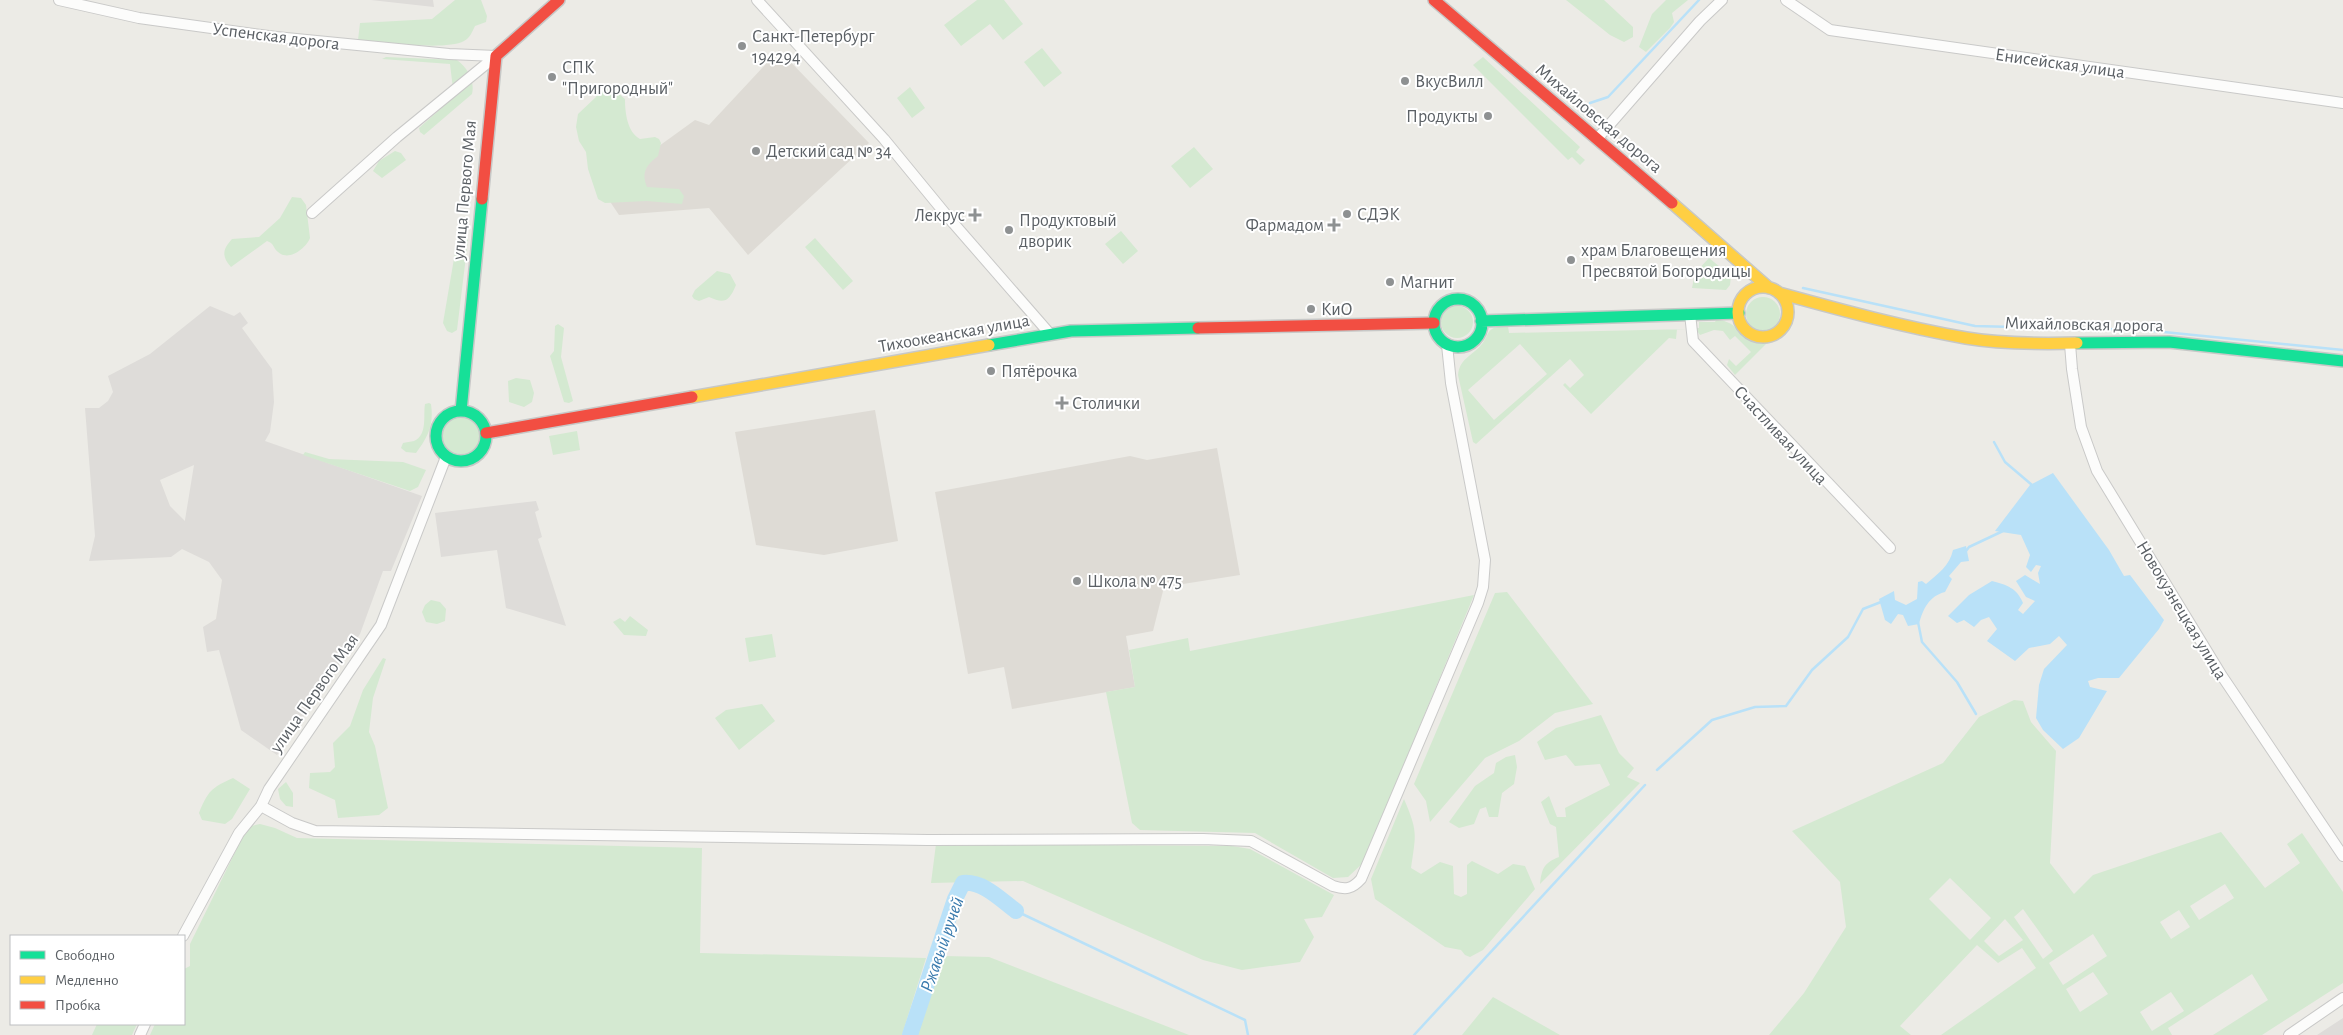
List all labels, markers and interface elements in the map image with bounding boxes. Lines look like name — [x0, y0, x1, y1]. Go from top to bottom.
street label: Успенская дорога — [211, 20, 341, 54]
place label: Санкт-Петербург 194294 — [752, 27, 875, 67]
marker: Санкт-Петербург 194294 — [736, 40, 748, 52]
street label: Енисейская улица — [1994, 46, 2126, 82]
place label: СПК "Пригородный" — [562, 59, 673, 98]
street label: Михайловская дорога — [1532, 61, 1665, 177]
marker: СПК "Пригородный" — [546, 71, 558, 83]
place label: ВкусВилл — [1415, 73, 1484, 91]
marker: ВкусВилл — [1399, 75, 1411, 87]
place label: Продукты — [1406, 108, 1478, 126]
marker: Продукты — [1482, 110, 1494, 122]
street label: улица Первого Мая — [450, 120, 480, 262]
place label: Детский сад № 34 — [766, 143, 892, 161]
marker: Детский сад № 34 — [750, 145, 762, 157]
place label: СДЭК — [1357, 206, 1400, 224]
place label: Лекрус — [915, 207, 965, 225]
marker: СДЭК — [1341, 208, 1353, 220]
marker: Лекрус — [969, 209, 981, 221]
place label: Продуктовый дворик — [1019, 212, 1117, 251]
place label: Фармадом — [1245, 217, 1324, 235]
marker: Фармадом — [1328, 219, 1340, 231]
marker: Продуктовый дворик — [1003, 224, 1015, 236]
place label: храм Благовещения Пресвятой Богородицы — [1581, 242, 1751, 281]
marker: храм Благовещения Пресвятой Богородицы — [1565, 254, 1577, 266]
place label: Магнит — [1400, 274, 1455, 292]
marker: Магнит — [1384, 276, 1396, 288]
place label: КиО — [1321, 301, 1353, 319]
marker: КиО — [1305, 303, 1317, 315]
street label: Тихоокеанская улица — [877, 312, 1031, 356]
street label: Михайловская дорога — [2004, 315, 2164, 335]
place label: Пятёрочка — [1001, 363, 1078, 381]
marker: Пятёрочка — [985, 365, 997, 377]
street label: Счастливая улица — [1730, 383, 1830, 489]
place label: Столички — [1072, 395, 1140, 413]
marker: Столички — [1056, 397, 1068, 409]
street label: Новокузнецкая улица — [2133, 538, 2230, 683]
place label: Школа № 475 — [1087, 573, 1182, 591]
marker: Школа № 475 — [1071, 575, 1083, 587]
street label: улица Первого Мая — [267, 631, 362, 757]
water label: Ржавый ручей — [917, 895, 967, 994]
legend — [10, 935, 185, 1025]
text: Свободно — [55, 948, 115, 963]
text: Медленно — [55, 973, 119, 988]
text: Пробка — [55, 998, 101, 1013]

